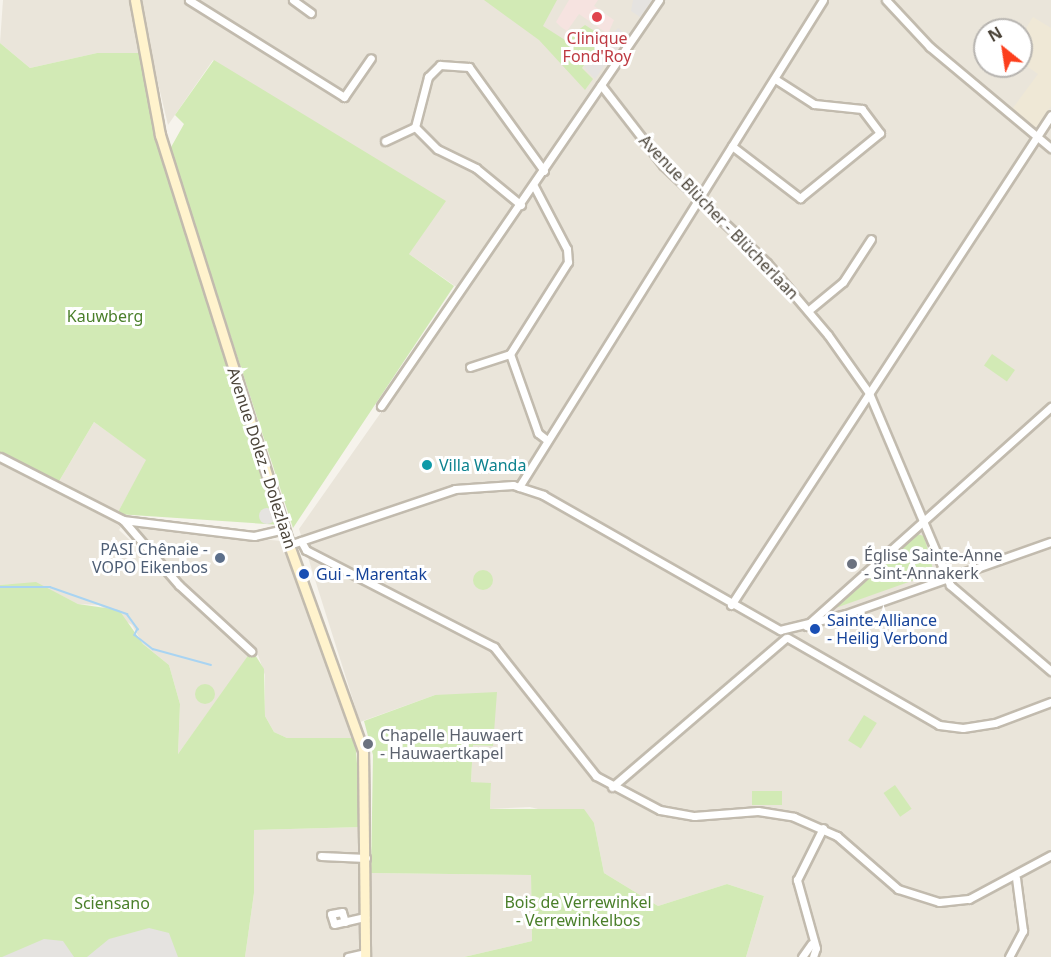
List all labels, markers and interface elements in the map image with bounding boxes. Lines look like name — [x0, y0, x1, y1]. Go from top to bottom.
marker: Clinique Fond'Roy — [588, 8, 606, 26]
north arrow — [973, 18, 1033, 78]
text: N — [984, 21, 1006, 47]
place label: Clinique Fond'Roy — [563, 28, 631, 66]
street label: Avenue Blücher - Blücherlaan — [635, 131, 803, 303]
park label: Kauwberg — [67, 306, 143, 326]
street label: Avenue Dolez - Dolezlaan — [224, 365, 300, 551]
place label: Villa Wanda — [439, 455, 526, 475]
marker: Villa Wanda — [420, 458, 434, 472]
place label: PASI Chênaie - VOPO Eikenbos — [92, 539, 208, 577]
place label: Église Sainte-Anne - Sint-Annakerk — [864, 545, 1003, 583]
marker: PASI Chênaie - VOPO Eikenbos — [213, 551, 227, 565]
marker: Église Sainte-Anne - Sint-Annakerk — [845, 557, 859, 571]
place label: Gui - Marentak — [316, 564, 427, 584]
marker: Gui - Marentak — [297, 567, 311, 581]
place label: Sainte-Alliance - Heilig Verbond — [827, 610, 948, 648]
marker: Sainte-Alliance - Heilig Verbond — [808, 622, 822, 636]
place label: Chapelle Hauwaert - Hauwaertkapel — [380, 725, 523, 763]
marker: Chapelle Hauwaert - Hauwaertkapel — [361, 737, 375, 751]
park label: Bois de Verrewinkel - Verrewinkelbos — [504, 892, 652, 930]
park label: Sciensano — [74, 893, 150, 913]

